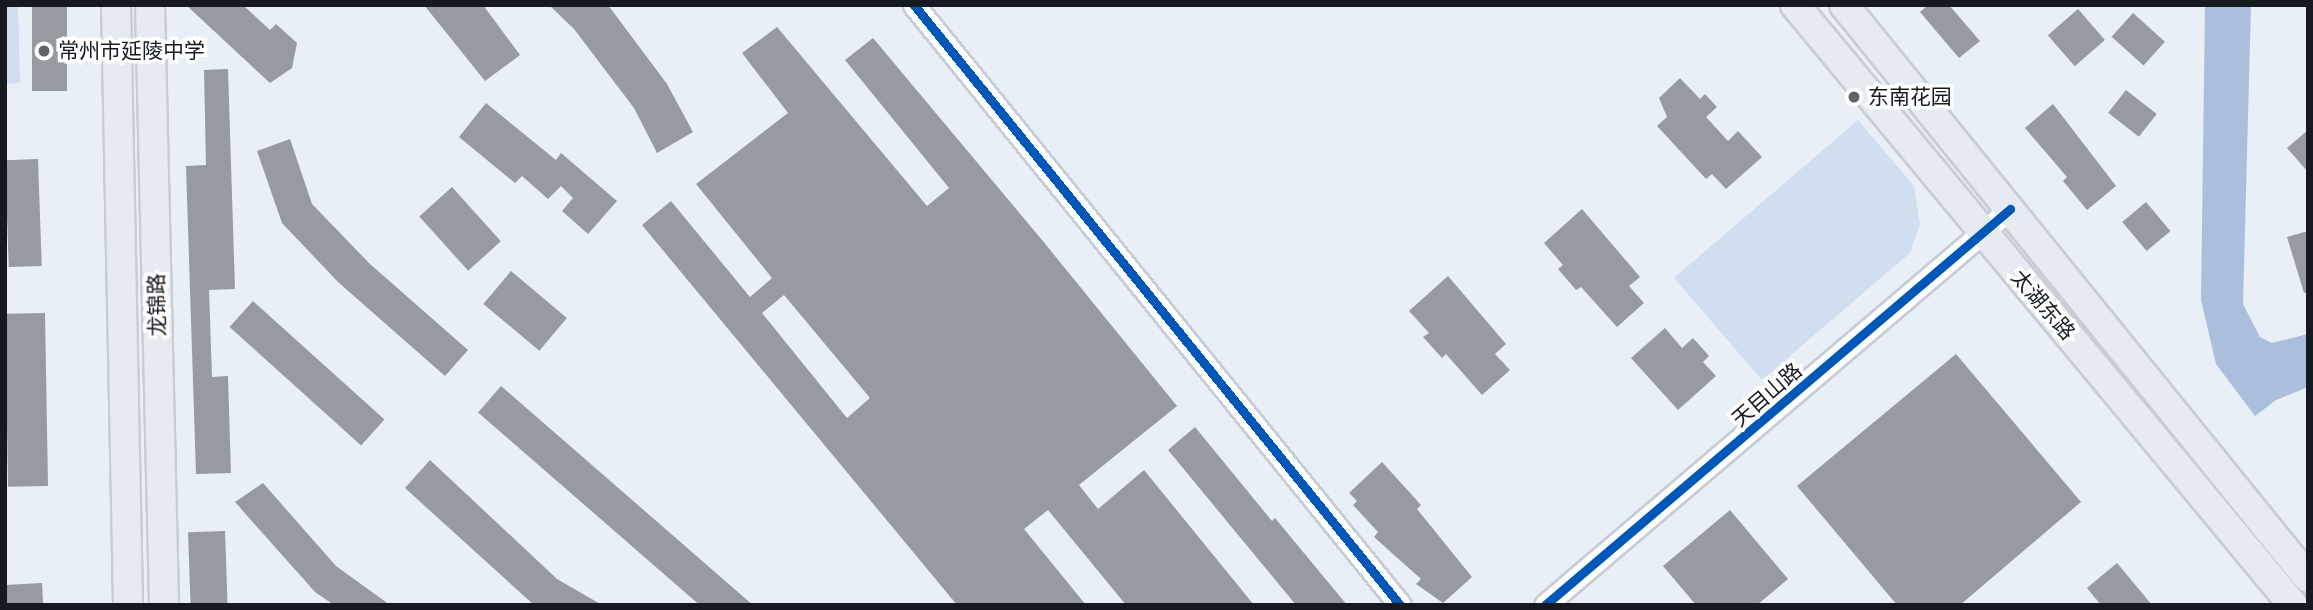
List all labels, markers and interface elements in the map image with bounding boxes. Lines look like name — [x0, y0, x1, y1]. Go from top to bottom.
place label: 常州市延陵中学 — [58, 38, 205, 64]
marker: 常州市延陵中学 — [36, 43, 52, 59]
place label: 东南花园 — [1868, 84, 1952, 110]
marker: 东南花园 — [1846, 89, 1862, 105]
street label: 太湖东路 — [2006, 265, 2080, 345]
street label: 龙锦路 — [144, 273, 170, 337]
street label: 天目山路 — [1727, 358, 1807, 432]

